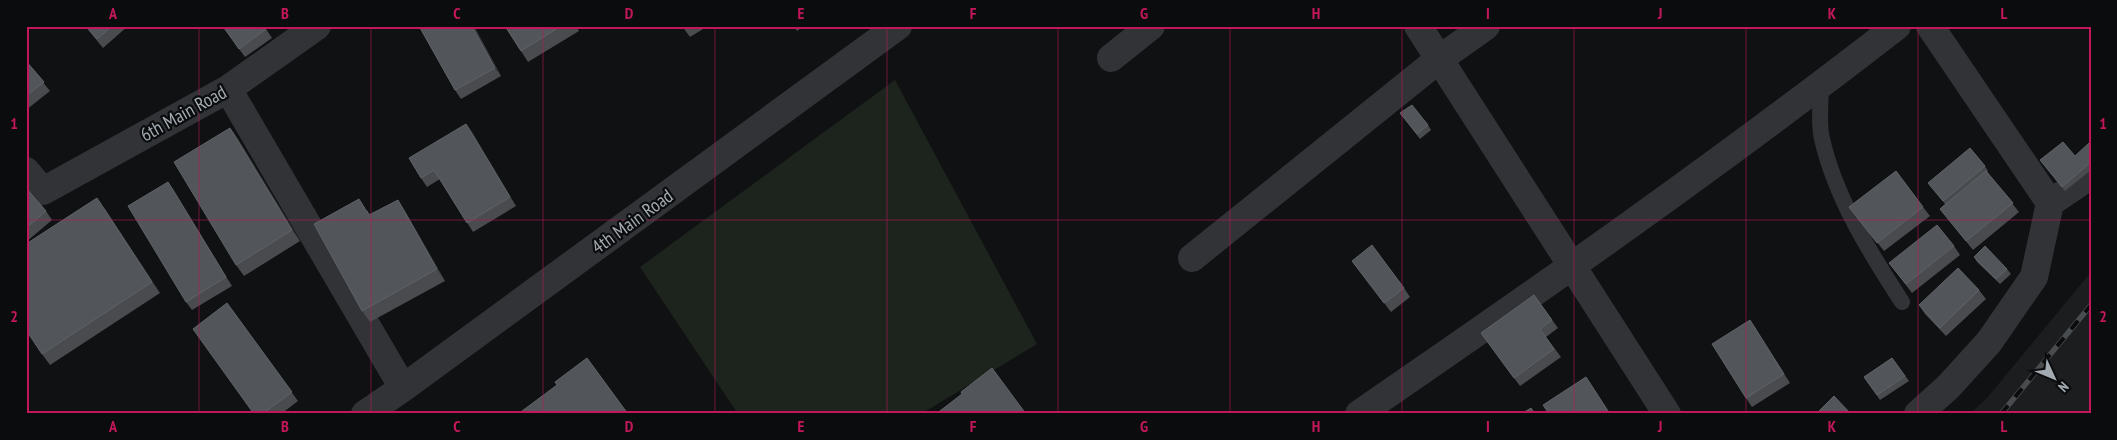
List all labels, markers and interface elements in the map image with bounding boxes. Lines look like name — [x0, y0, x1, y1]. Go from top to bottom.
text: A — [108, 3, 118, 23]
text: B — [281, 3, 289, 23]
text: C — [453, 3, 461, 23]
text: D — [625, 3, 634, 23]
text: E — [798, 3, 805, 23]
text: F — [970, 3, 977, 23]
text: G — [1140, 3, 1148, 23]
text: H — [1312, 3, 1320, 23]
text: I — [1486, 3, 1490, 23]
text: J — [1657, 3, 1662, 23]
text: K — [1828, 3, 1837, 23]
text: L — [2001, 3, 2008, 23]
street label: 6th Main Road — [136, 80, 230, 146]
text: 1 — [10, 113, 18, 133]
text: 1 — [2099, 113, 2107, 133]
street label: 4th Main Road — [587, 183, 677, 259]
text: 2 — [10, 306, 18, 326]
text: 2 — [2099, 306, 2107, 326]
north arrow — [2030, 352, 2080, 402]
text: N — [2054, 378, 2072, 396]
text: A — [108, 416, 118, 436]
text: B — [281, 416, 289, 436]
text: C — [453, 416, 461, 436]
text: D — [625, 416, 634, 436]
text: E — [798, 416, 805, 436]
text: F — [970, 416, 977, 436]
text: G — [1140, 416, 1148, 436]
text: H — [1312, 416, 1320, 436]
text: I — [1486, 416, 1490, 436]
text: J — [1657, 416, 1662, 436]
text: K — [1828, 416, 1837, 436]
text: L — [2001, 416, 2008, 436]

